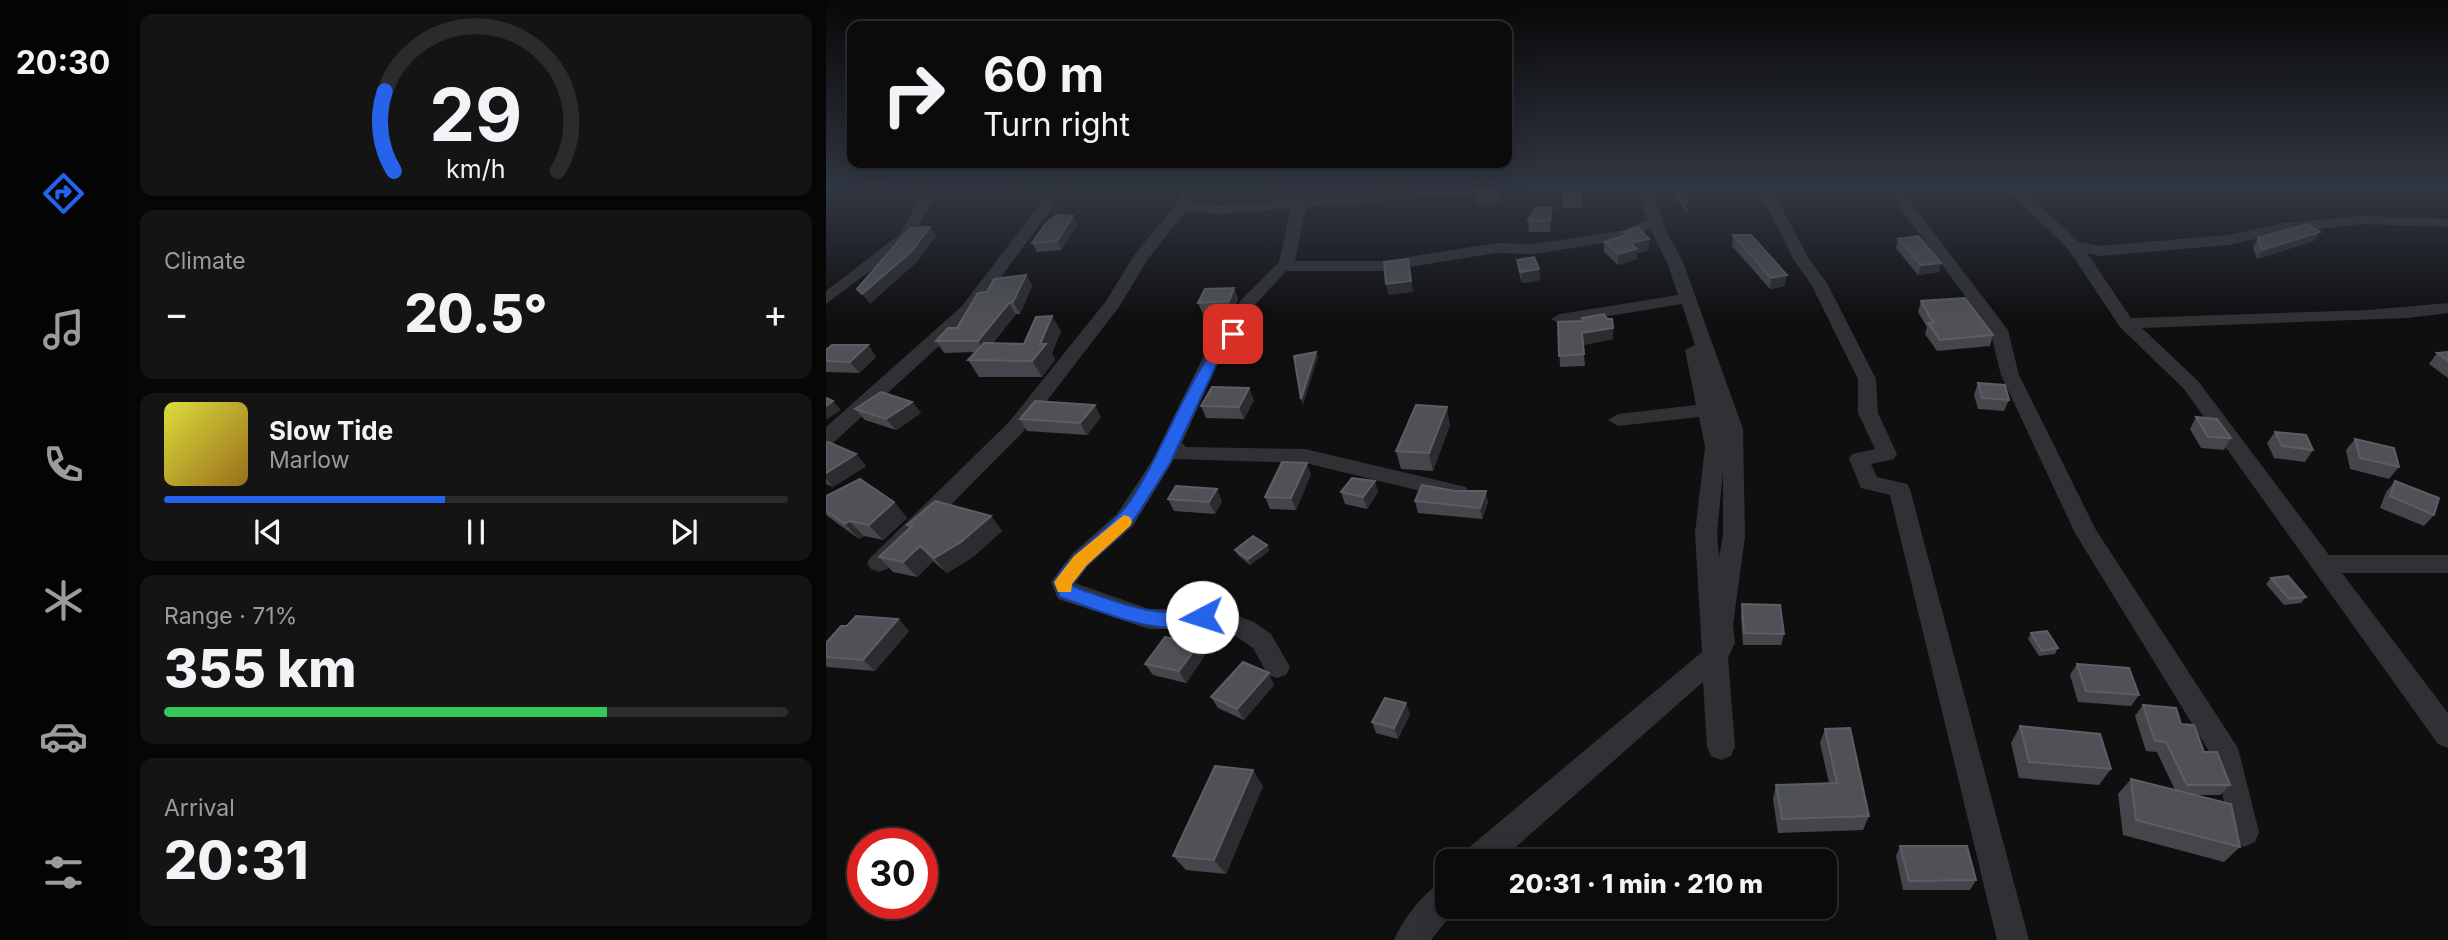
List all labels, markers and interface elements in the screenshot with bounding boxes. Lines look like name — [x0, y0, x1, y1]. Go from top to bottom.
text: 20:30 — [16, 43, 110, 82]
text: 60 m — [983, 45, 1104, 104]
icon: right — [868, 49, 959, 140]
text: 29 — [429, 70, 523, 159]
text: Turn right — [983, 105, 1130, 144]
text: km/h — [446, 154, 506, 184]
icon: directions — [39, 169, 88, 218]
text: Climate — [164, 247, 246, 275]
text: 20.5° — [404, 282, 548, 345]
text: − — [164, 290, 189, 336]
text: + — [763, 290, 788, 336]
pin — [1203, 304, 1263, 364]
icon: music — [39, 305, 88, 354]
icon: arrive — [1214, 315, 1252, 353]
text: Slow Tide — [269, 415, 393, 446]
icon: phone — [39, 440, 88, 489]
text: Marlow — [269, 446, 349, 474]
icon: previous — [249, 513, 287, 551]
icon: pause — [457, 513, 495, 551]
icon: next — [665, 513, 703, 551]
icon: climate — [39, 576, 88, 625]
position arrow — [1165, 580, 1239, 654]
text: Range · 71% — [164, 602, 297, 630]
text: 355 km — [164, 637, 356, 700]
icon: car — [39, 712, 88, 761]
text: Arrival — [164, 794, 235, 822]
speed limit sign: 30 — [847, 828, 938, 919]
text: 20:31 — [164, 829, 309, 892]
icon: filters — [39, 848, 88, 897]
text: 20:31 · 1 min · 210 m — [1509, 868, 1763, 899]

